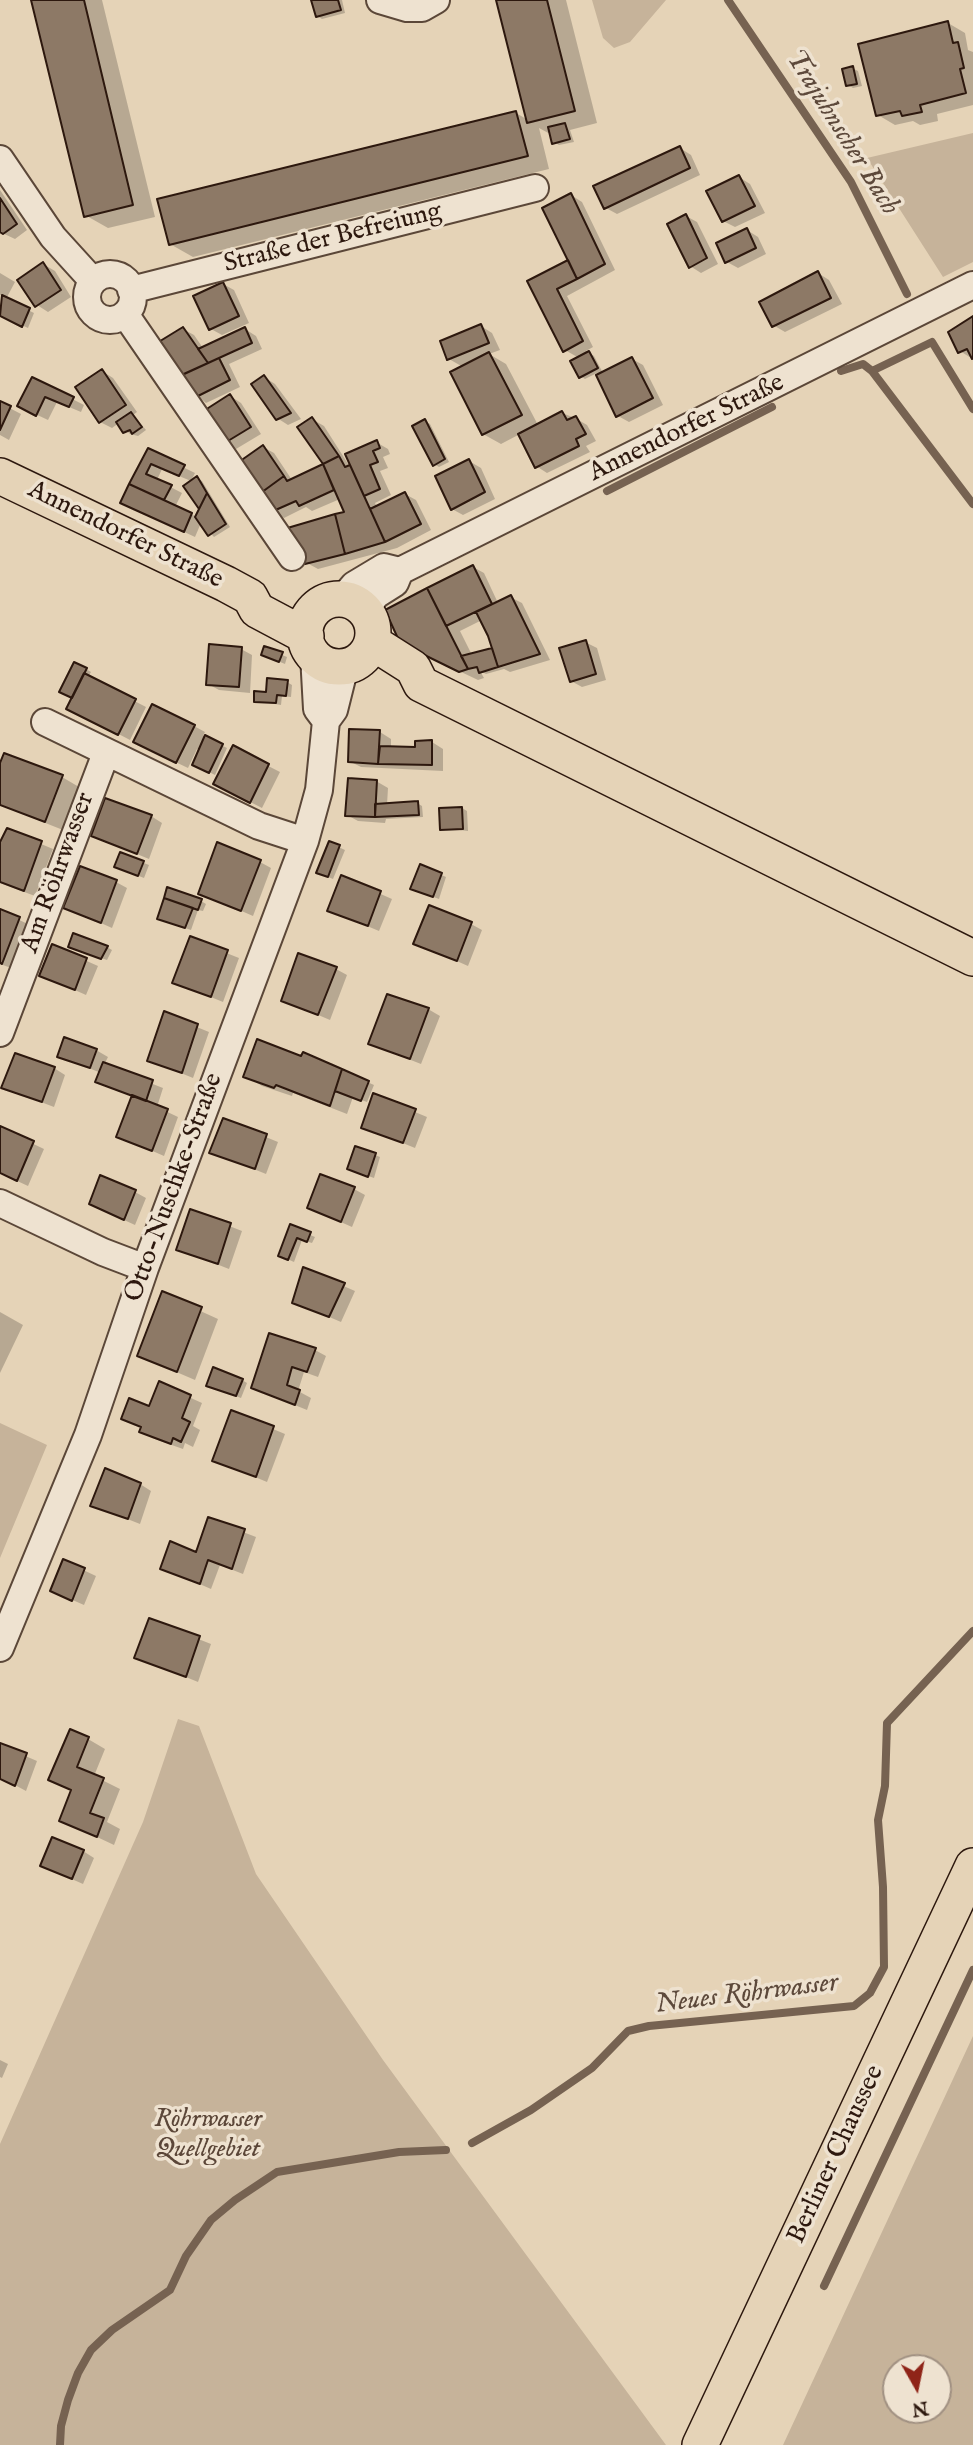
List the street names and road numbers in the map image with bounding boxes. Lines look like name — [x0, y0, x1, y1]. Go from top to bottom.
street label: Straße der Befreiung — [221, 197, 445, 281]
street label: Annendorfer Straße — [584, 368, 790, 490]
street label: Annendorfer Straße — [22, 475, 228, 597]
street label: Am Röhrwasser — [16, 789, 102, 957]
street label: Otto-Nuschke-Straße — [119, 1069, 231, 1307]
street label: Berliner Chaussee — [782, 2061, 892, 2249]

